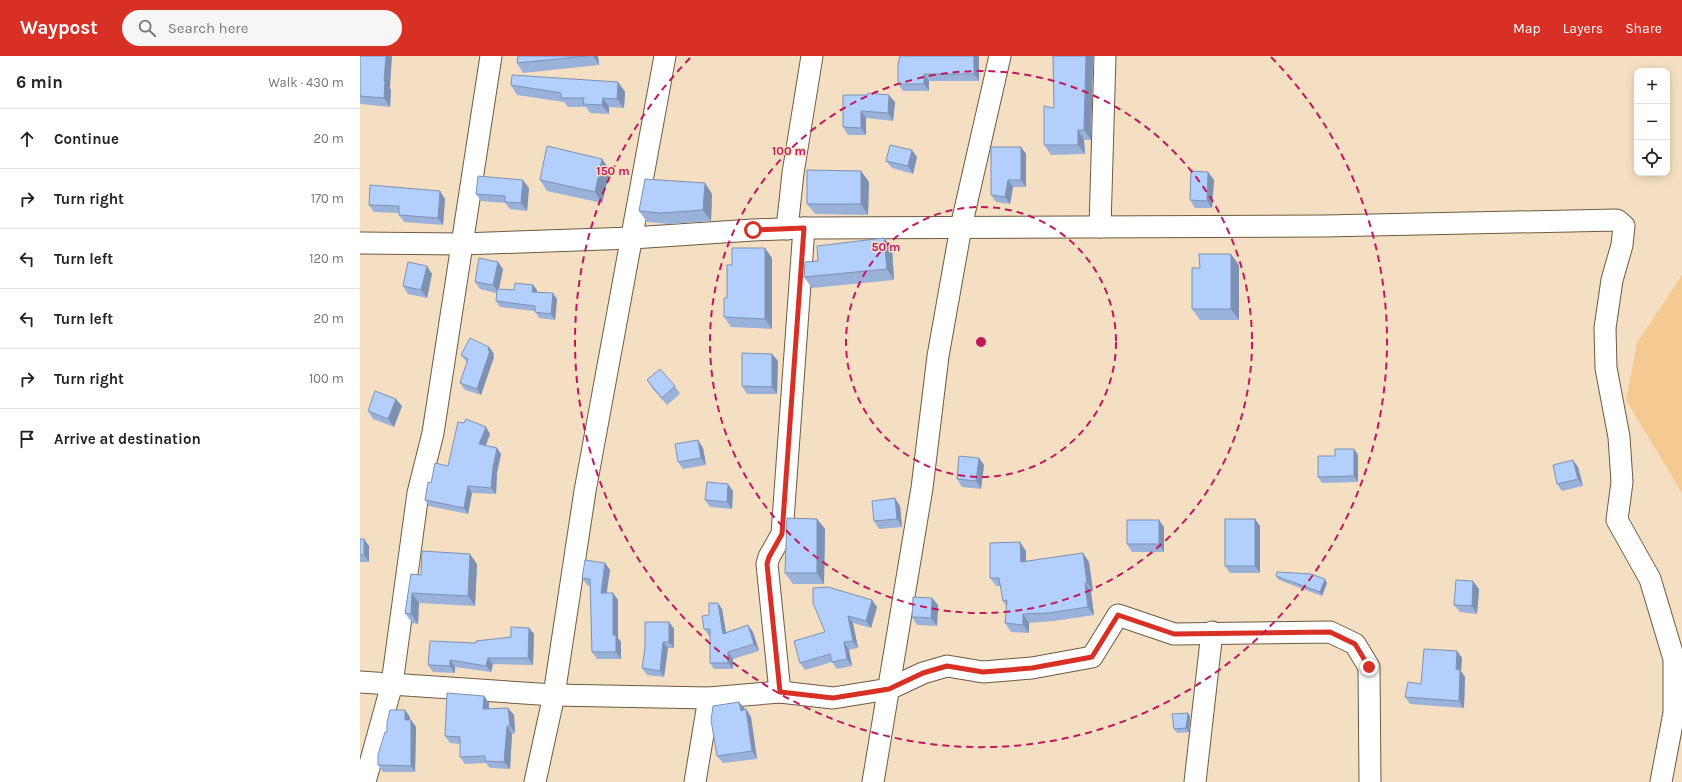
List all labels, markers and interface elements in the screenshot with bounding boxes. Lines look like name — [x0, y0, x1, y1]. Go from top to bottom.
search box — [122, 10, 402, 46]
text: Waypost — [20, 17, 98, 39]
icon: search — [136, 17, 158, 39]
text: Search here — [168, 19, 248, 37]
text: Map — [1513, 20, 1541, 37]
text: Layers — [1563, 20, 1603, 37]
text: Share — [1625, 20, 1662, 37]
map controls — [1634, 68, 1670, 176]
button: + — [1634, 68, 1670, 104]
text: 6 min — [16, 72, 63, 92]
text: Walk · 430 m — [268, 75, 344, 90]
button: − — [1634, 104, 1670, 140]
icon: ahead — [16, 128, 38, 150]
text: Continue — [54, 130, 119, 148]
text: 20 m — [314, 131, 344, 146]
button: locate — [1634, 140, 1670, 176]
text: 100 m — [772, 144, 806, 158]
text: 150 m — [596, 164, 630, 178]
icon: right — [16, 188, 38, 210]
text: Turn right — [54, 190, 124, 208]
text: 170 m — [311, 191, 344, 206]
route start — [744, 221, 762, 239]
text: 50 m — [872, 240, 901, 254]
icon: left — [16, 248, 38, 270]
text: Turn left — [54, 250, 113, 268]
text: 120 m — [309, 251, 344, 266]
icon: left — [16, 308, 38, 330]
text: Turn left — [54, 310, 113, 328]
text: 20 m — [314, 311, 344, 326]
centre of rings — [974, 335, 988, 349]
icon: right — [16, 368, 38, 390]
text: Turn right — [54, 370, 124, 388]
text: 100 m — [309, 371, 344, 386]
icon: arrive — [16, 428, 38, 450]
text: Arrive at destination — [54, 430, 201, 448]
route end — [1360, 658, 1378, 676]

